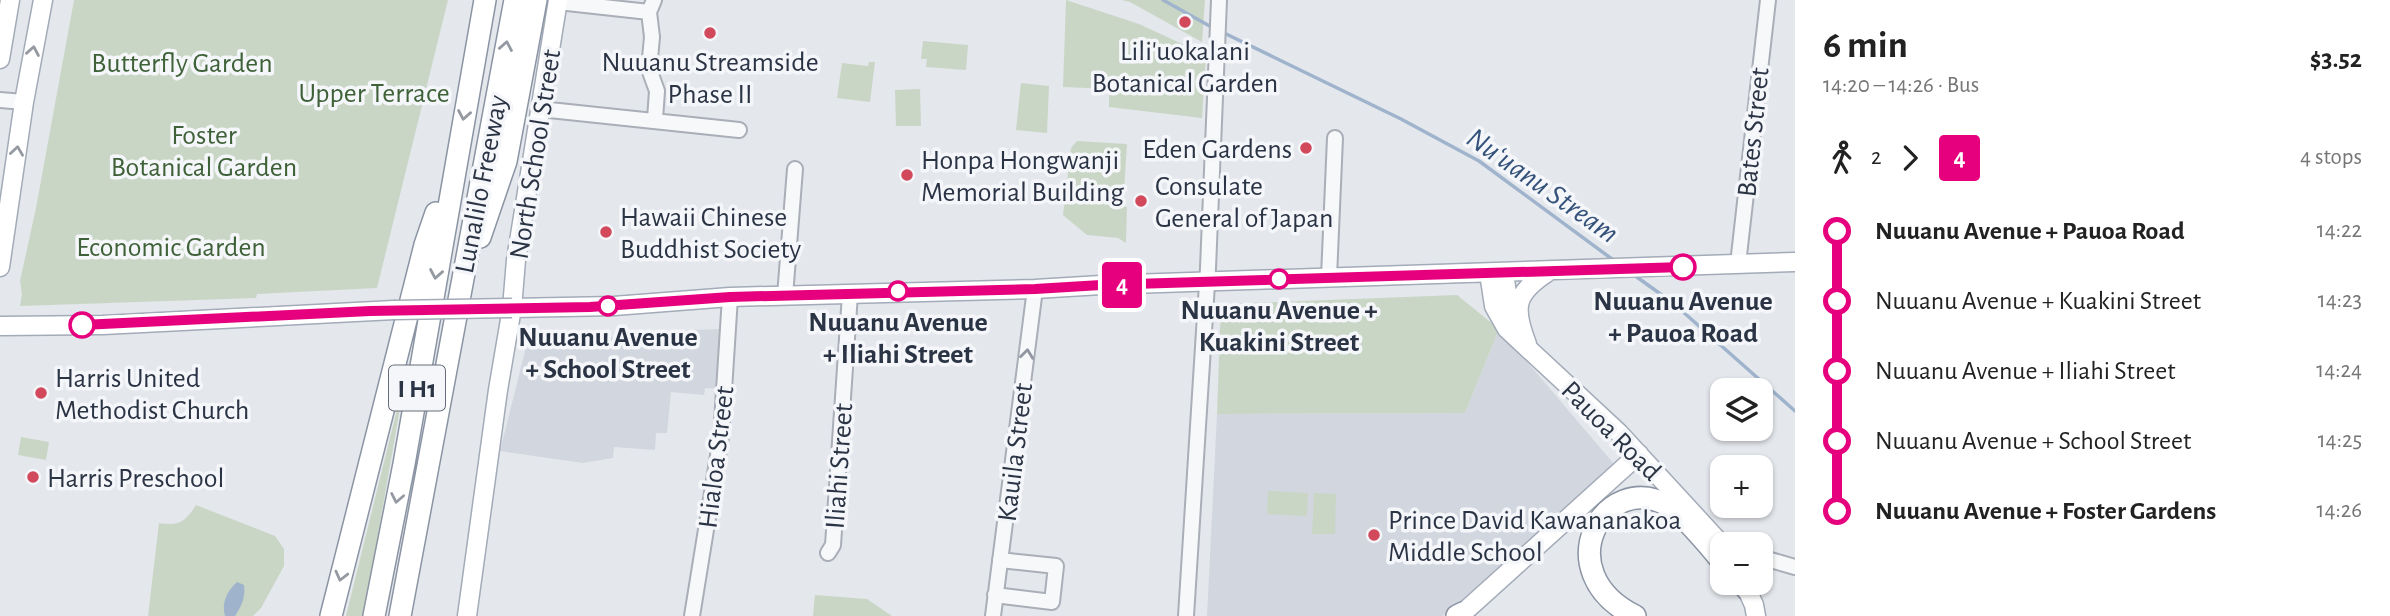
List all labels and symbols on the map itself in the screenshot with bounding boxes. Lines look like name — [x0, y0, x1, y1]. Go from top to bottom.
marker: Lili'uokalani Botanical Garden — [1177, 14, 1193, 30]
marker: Nuuanu Streamside Phase II — [702, 25, 718, 41]
place label: Lili'uokalani Botanical Garden — [1092, 38, 1278, 98]
one-way arrow — [498, 40, 513, 52]
one-way arrow — [25, 45, 40, 57]
street label: North School Street — [506, 47, 566, 261]
place label: Nuuanu Streamside Phase II — [601, 49, 819, 109]
park label: Butterfly Garden — [91, 50, 273, 78]
street label: Bates Street — [1733, 66, 1775, 198]
park label: Upper Terrace — [298, 80, 450, 108]
street label: Lunalilo Freeway — [451, 93, 513, 276]
one-way arrow — [457, 109, 472, 121]
park label: Foster Botanical Garden — [111, 122, 297, 182]
water label: Nuʻuanu Stream — [1461, 123, 1624, 249]
place label: Eden Gardens — [1142, 136, 1292, 164]
marker: Eden Gardens — [1298, 140, 1314, 156]
one-way arrow — [9, 145, 24, 157]
place label: Honpa Hongwanji Memorial Building — [921, 147, 1124, 207]
marker: Honpa Hongwanji Memorial Building — [899, 167, 915, 183]
place label: Consulate General of Japan — [1155, 173, 1333, 233]
marker: Consulate General of Japan — [1133, 193, 1149, 209]
place label: Hawaii Chinese Buddhist Society — [620, 204, 801, 264]
marker: Hawaii Chinese Buddhist Society — [598, 224, 614, 240]
park label: Economic Garden — [76, 234, 266, 262]
marker: Nuuanu Avenue + Pauoa Road — [1670, 254, 1696, 280]
line badge: 4 — [1099, 262, 1145, 308]
one-way arrow — [429, 268, 444, 280]
marker: Nuuanu Avenue + Kuakini Street — [1269, 269, 1289, 289]
marker: Nuuanu Avenue + Iliahi Street — [888, 281, 908, 301]
place label: Nuuanu Avenue + Pauoa Road — [1593, 288, 1773, 348]
marker: Nuuanu Avenue + School Street — [598, 296, 618, 316]
place label: Nuuanu Avenue + Kuakini Street — [1180, 297, 1378, 357]
place label: Nuuanu Avenue + Iliahi Street — [808, 309, 988, 369]
unlabelled marker — [69, 312, 95, 338]
place label: Nuuanu Avenue + School Street — [518, 324, 698, 384]
one-way arrow — [1019, 348, 1034, 360]
place label: Harris United Methodist Church — [55, 365, 249, 425]
road number: I H1 — [389, 366, 445, 410]
street label: Pauoa Road — [1555, 376, 1666, 487]
street label: Kauila Street — [994, 381, 1038, 523]
marker: Harris United Methodist Church — [33, 385, 49, 401]
street label: Hialoa Street — [694, 385, 740, 530]
street label: Iliahi Street — [822, 402, 858, 530]
place label: Harris Preschool — [47, 465, 224, 493]
marker: Harris Preschool — [25, 469, 41, 485]
one-way arrow — [391, 492, 406, 504]
place label: Prince David Kawananakoa Middle School — [1388, 507, 1681, 567]
marker: Prince David Kawananakoa Middle School — [1366, 527, 1382, 543]
one-way arrow — [335, 570, 349, 582]

